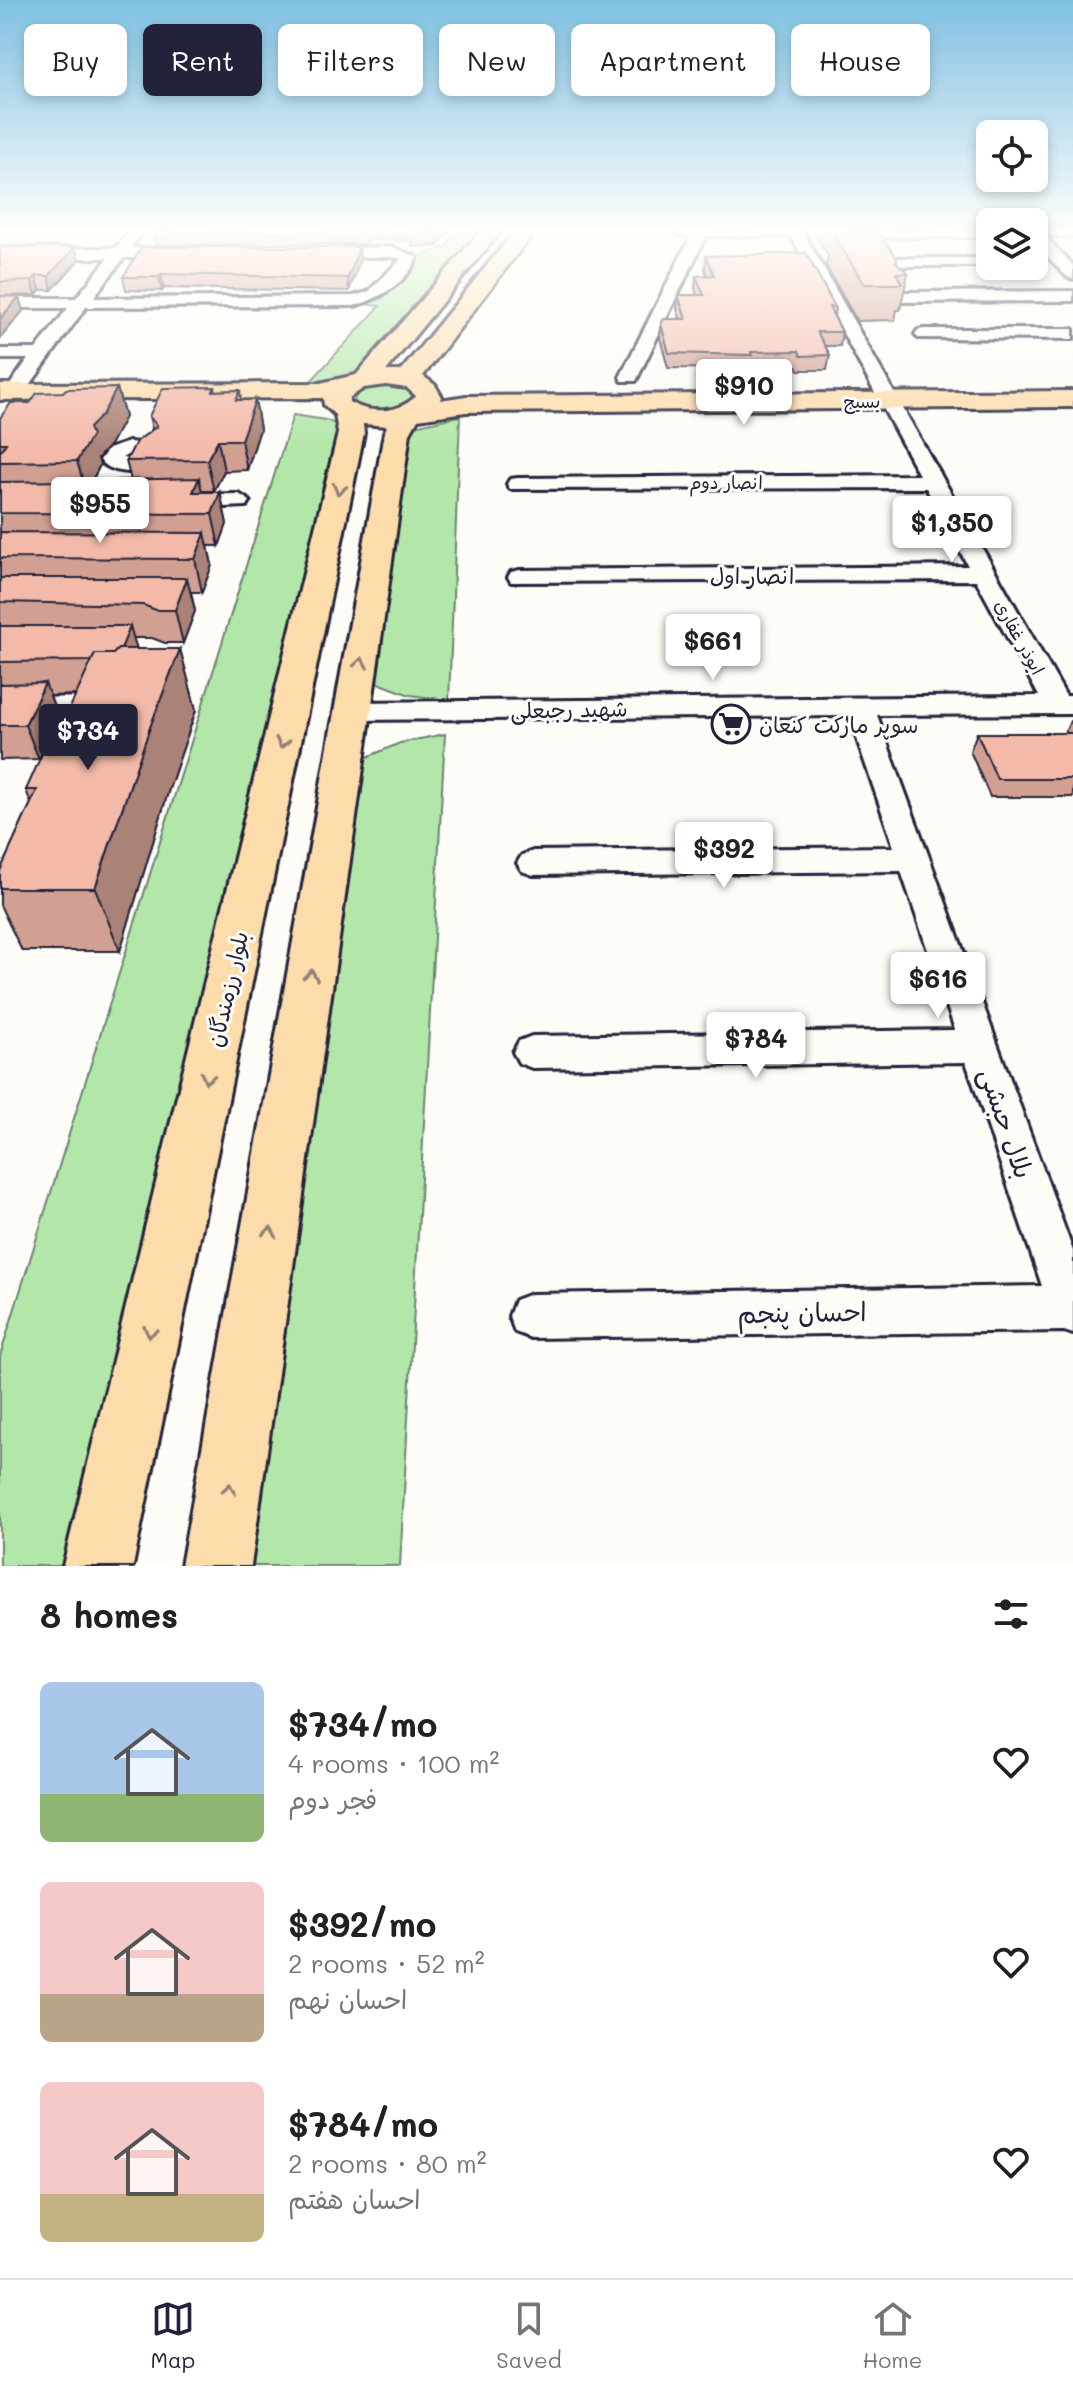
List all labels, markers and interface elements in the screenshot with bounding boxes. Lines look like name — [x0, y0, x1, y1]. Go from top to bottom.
chip: Buy — [24, 24, 127, 96]
chip: Rent — [143, 24, 262, 96]
chip: Filters — [278, 24, 423, 96]
chip: New — [439, 24, 555, 96]
chip: Apartment — [571, 24, 775, 96]
chip: House — [791, 24, 930, 96]
map controls — [976, 120, 1048, 280]
button: locate — [976, 120, 1048, 192]
button: layers — [976, 208, 1048, 280]
pin: $910 — [697, 359, 791, 427]
text: $910 — [714, 368, 774, 402]
street label: بسیج — [843, 389, 881, 414]
street label: انصار دوم — [689, 470, 763, 497]
pin: $955 — [53, 477, 147, 545]
one-way arrow — [331, 482, 348, 495]
text: $955 — [69, 486, 131, 520]
pin: $1,350 — [887, 496, 1017, 564]
text: $1,350 — [910, 505, 994, 539]
street label: انصار اول — [710, 561, 794, 590]
street label: ابوذر غفاری — [990, 595, 1050, 679]
pin: $661 — [666, 614, 760, 682]
text: $661 — [683, 623, 743, 657]
one-way arrow — [351, 657, 368, 670]
street label: شهید رجبعلی — [510, 693, 628, 726]
supermarket icon: سوپر مارکت کنعان — [710, 703, 752, 745]
pin: $734 — [41, 704, 135, 772]
place label: سوپر مارکت کنعان — [759, 710, 918, 740]
text: $734 — [57, 713, 119, 747]
one-way arrow — [274, 735, 291, 749]
pin: $392 — [677, 822, 771, 890]
text: $392 — [693, 831, 755, 865]
street label: بلوار رزمندگان — [200, 928, 254, 1050]
pin: $616 — [891, 952, 985, 1020]
text: $616 — [908, 961, 968, 995]
one-way arrow — [302, 969, 319, 982]
pin: $784 — [709, 1012, 803, 1080]
text: $784 — [724, 1021, 788, 1055]
street label: بلال حبشی — [971, 1063, 1042, 1183]
one-way arrow — [199, 1071, 216, 1085]
one-way arrow — [261, 1225, 278, 1239]
street label: احسان پنجم — [737, 1294, 867, 1334]
one-way arrow — [142, 1325, 159, 1339]
one-way arrow — [220, 1482, 237, 1496]
text: 8 homes — [40, 1592, 178, 1637]
icon: filters — [989, 1592, 1033, 1636]
text: $734/mo — [288, 1701, 437, 1746]
icon: home — [104, 1714, 200, 1810]
icon: heart — [989, 1740, 1033, 1784]
text: 4 rooms · 100 m² — [288, 1746, 499, 1780]
text: فجر دوم — [288, 1782, 377, 1816]
text: $392/mo — [288, 1901, 436, 1946]
icon: home — [104, 1914, 200, 2010]
icon: heart — [989, 1940, 1033, 1984]
text: 2 rooms · 52 m² — [288, 1946, 485, 1980]
text: احسان نهم — [288, 1982, 407, 2016]
text: $784/mo — [288, 2101, 438, 2146]
icon: home — [104, 2114, 200, 2210]
icon: heart — [989, 2140, 1033, 2184]
text: 2 rooms · 80 m² — [288, 2146, 487, 2180]
text: احسان هفتم — [288, 2182, 420, 2216]
tab: Map — [150, 2297, 195, 2374]
tab: Saved — [496, 2297, 562, 2374]
tab: Home — [863, 2297, 922, 2374]

